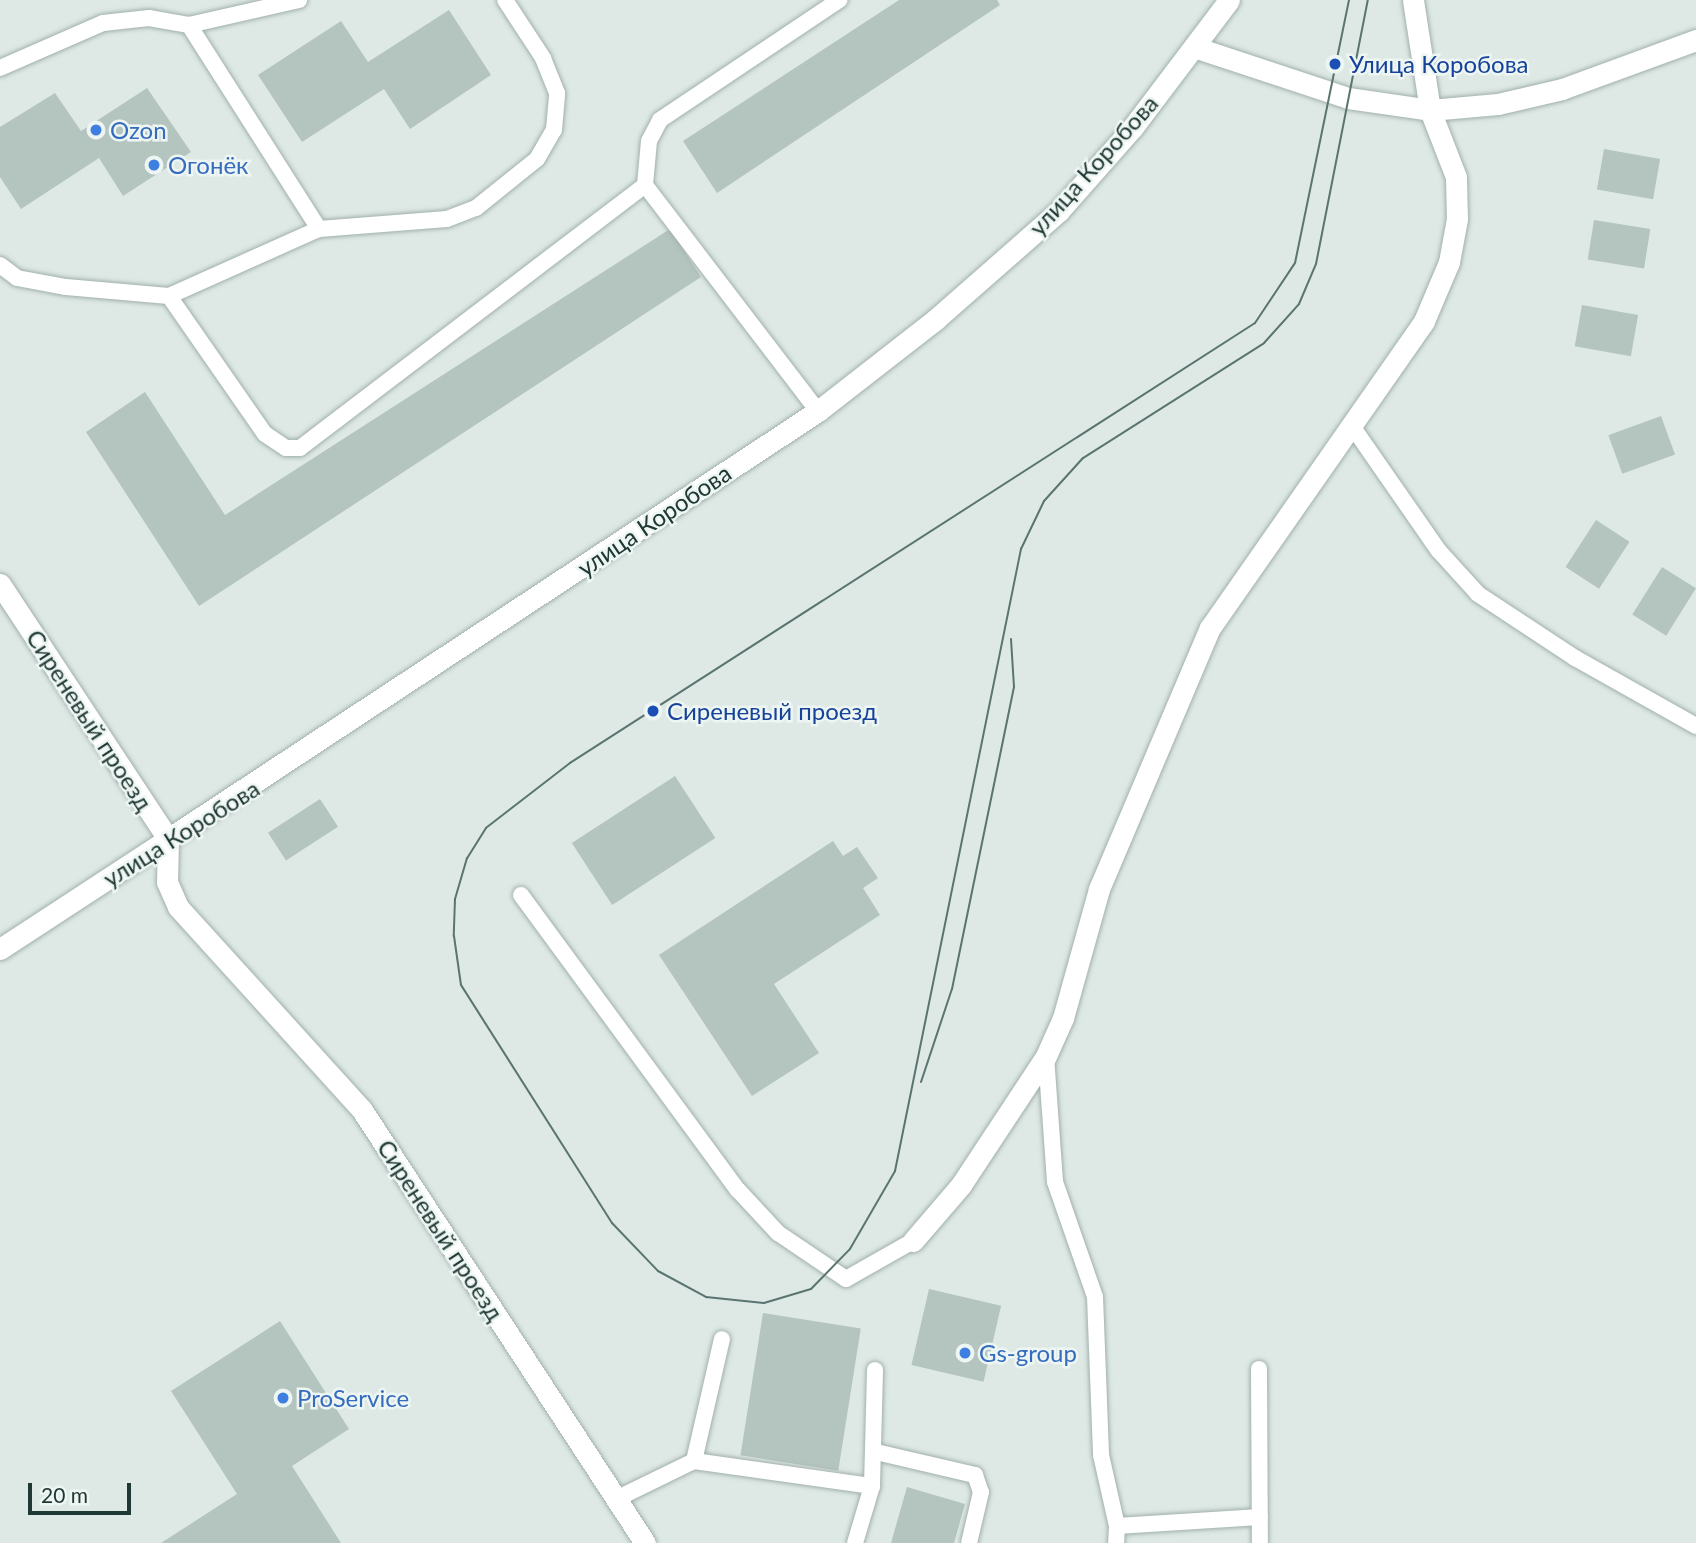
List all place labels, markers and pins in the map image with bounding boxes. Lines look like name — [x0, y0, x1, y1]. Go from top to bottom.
place label: Улица Коробова — [1349, 50, 1528, 78]
marker: Улица Коробова — [1327, 56, 1343, 72]
place label: Ozon — [110, 116, 167, 144]
marker: Ozon — [88, 122, 104, 138]
place label: Огонёк — [168, 151, 249, 179]
marker: Огонёк — [146, 157, 162, 173]
place label: Сиреневый проезд — [667, 697, 877, 725]
marker: Сиреневый проезд — [645, 703, 661, 719]
place label: Gs-group — [979, 1339, 1077, 1367]
marker: Gs-group — [957, 1345, 973, 1361]
place label: ProService — [297, 1384, 409, 1412]
marker: ProService — [275, 1390, 291, 1406]

